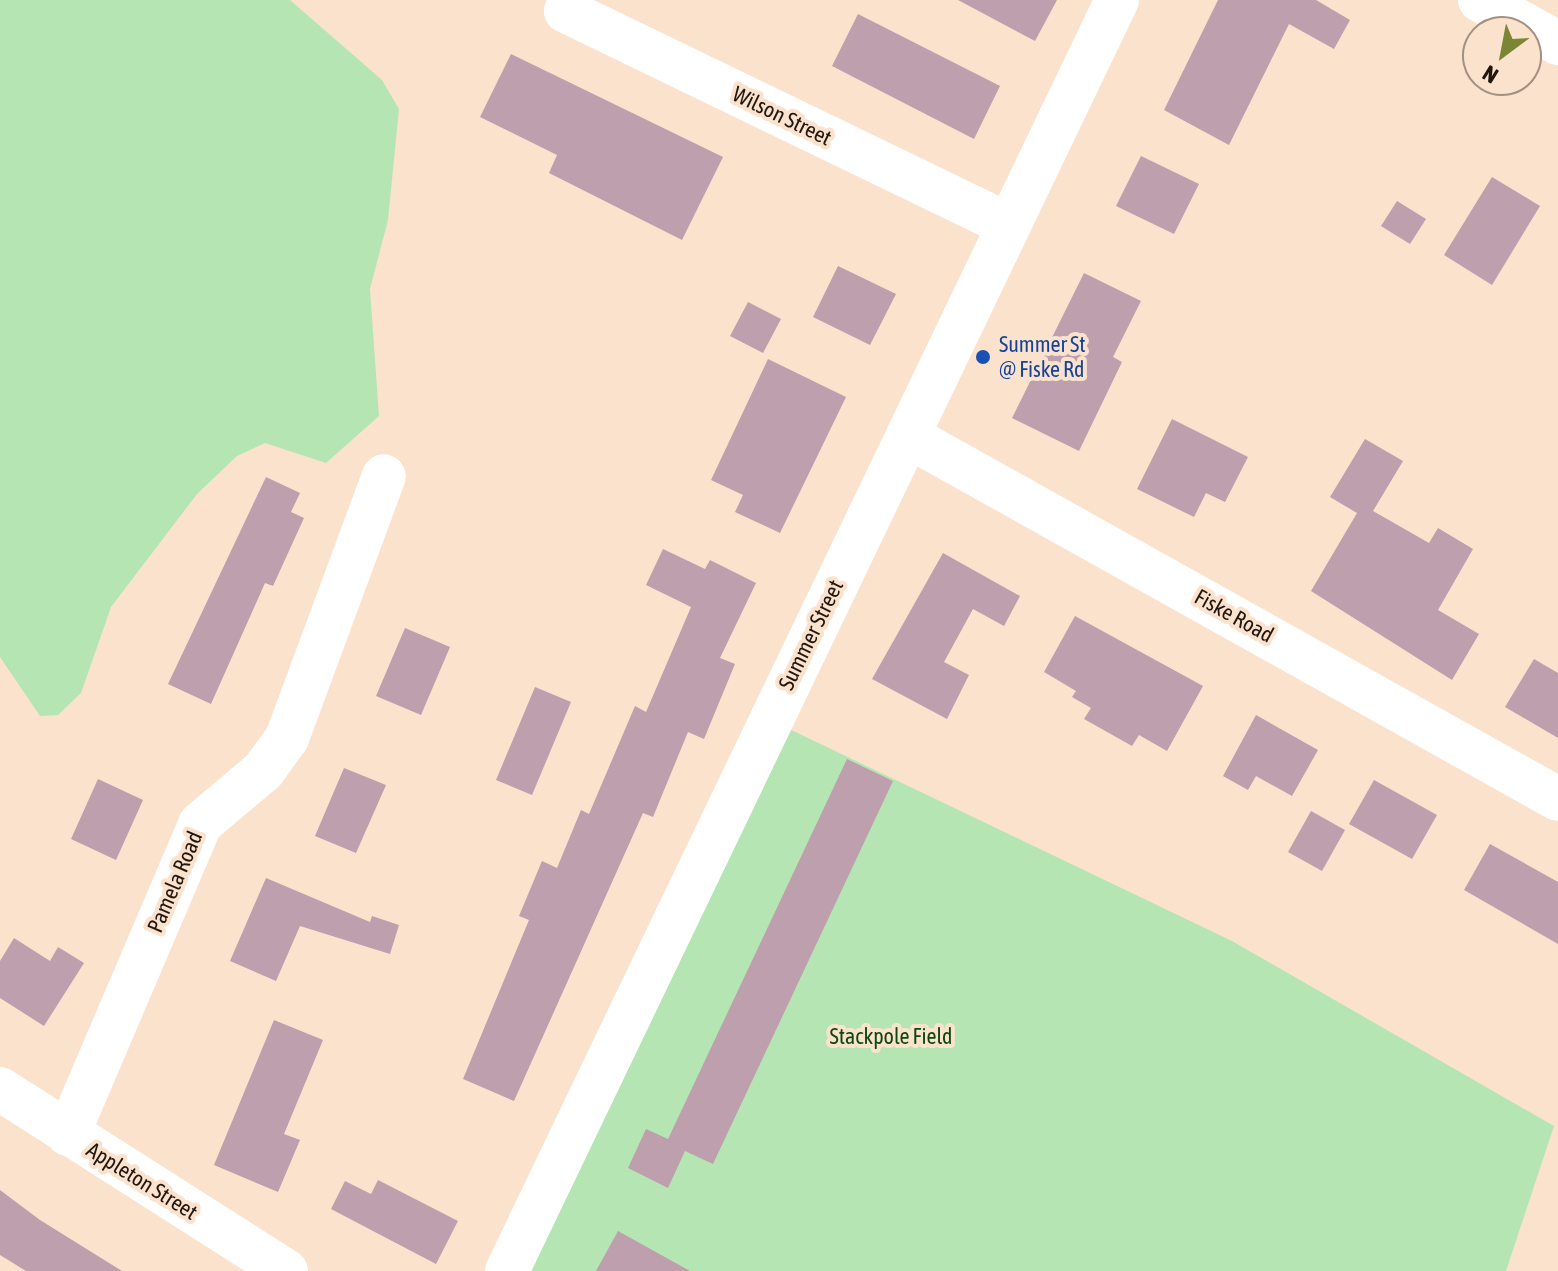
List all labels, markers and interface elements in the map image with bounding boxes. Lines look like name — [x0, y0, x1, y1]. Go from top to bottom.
north arrow — [1462, 16, 1542, 96]
text: N — [1478, 60, 1503, 89]
street label: Wilson Street — [728, 81, 836, 151]
place label: Summer St @ Fiske Rd — [999, 331, 1086, 382]
marker: Summer St @ Fiske Rd — [974, 348, 992, 366]
street label: Summer Street — [773, 576, 849, 694]
street label: Fiske Road — [1190, 584, 1278, 648]
street label: Pamela Road — [142, 827, 208, 937]
park label: Stackpole Field — [830, 1024, 952, 1050]
street label: Appleton Street — [82, 1137, 202, 1225]

